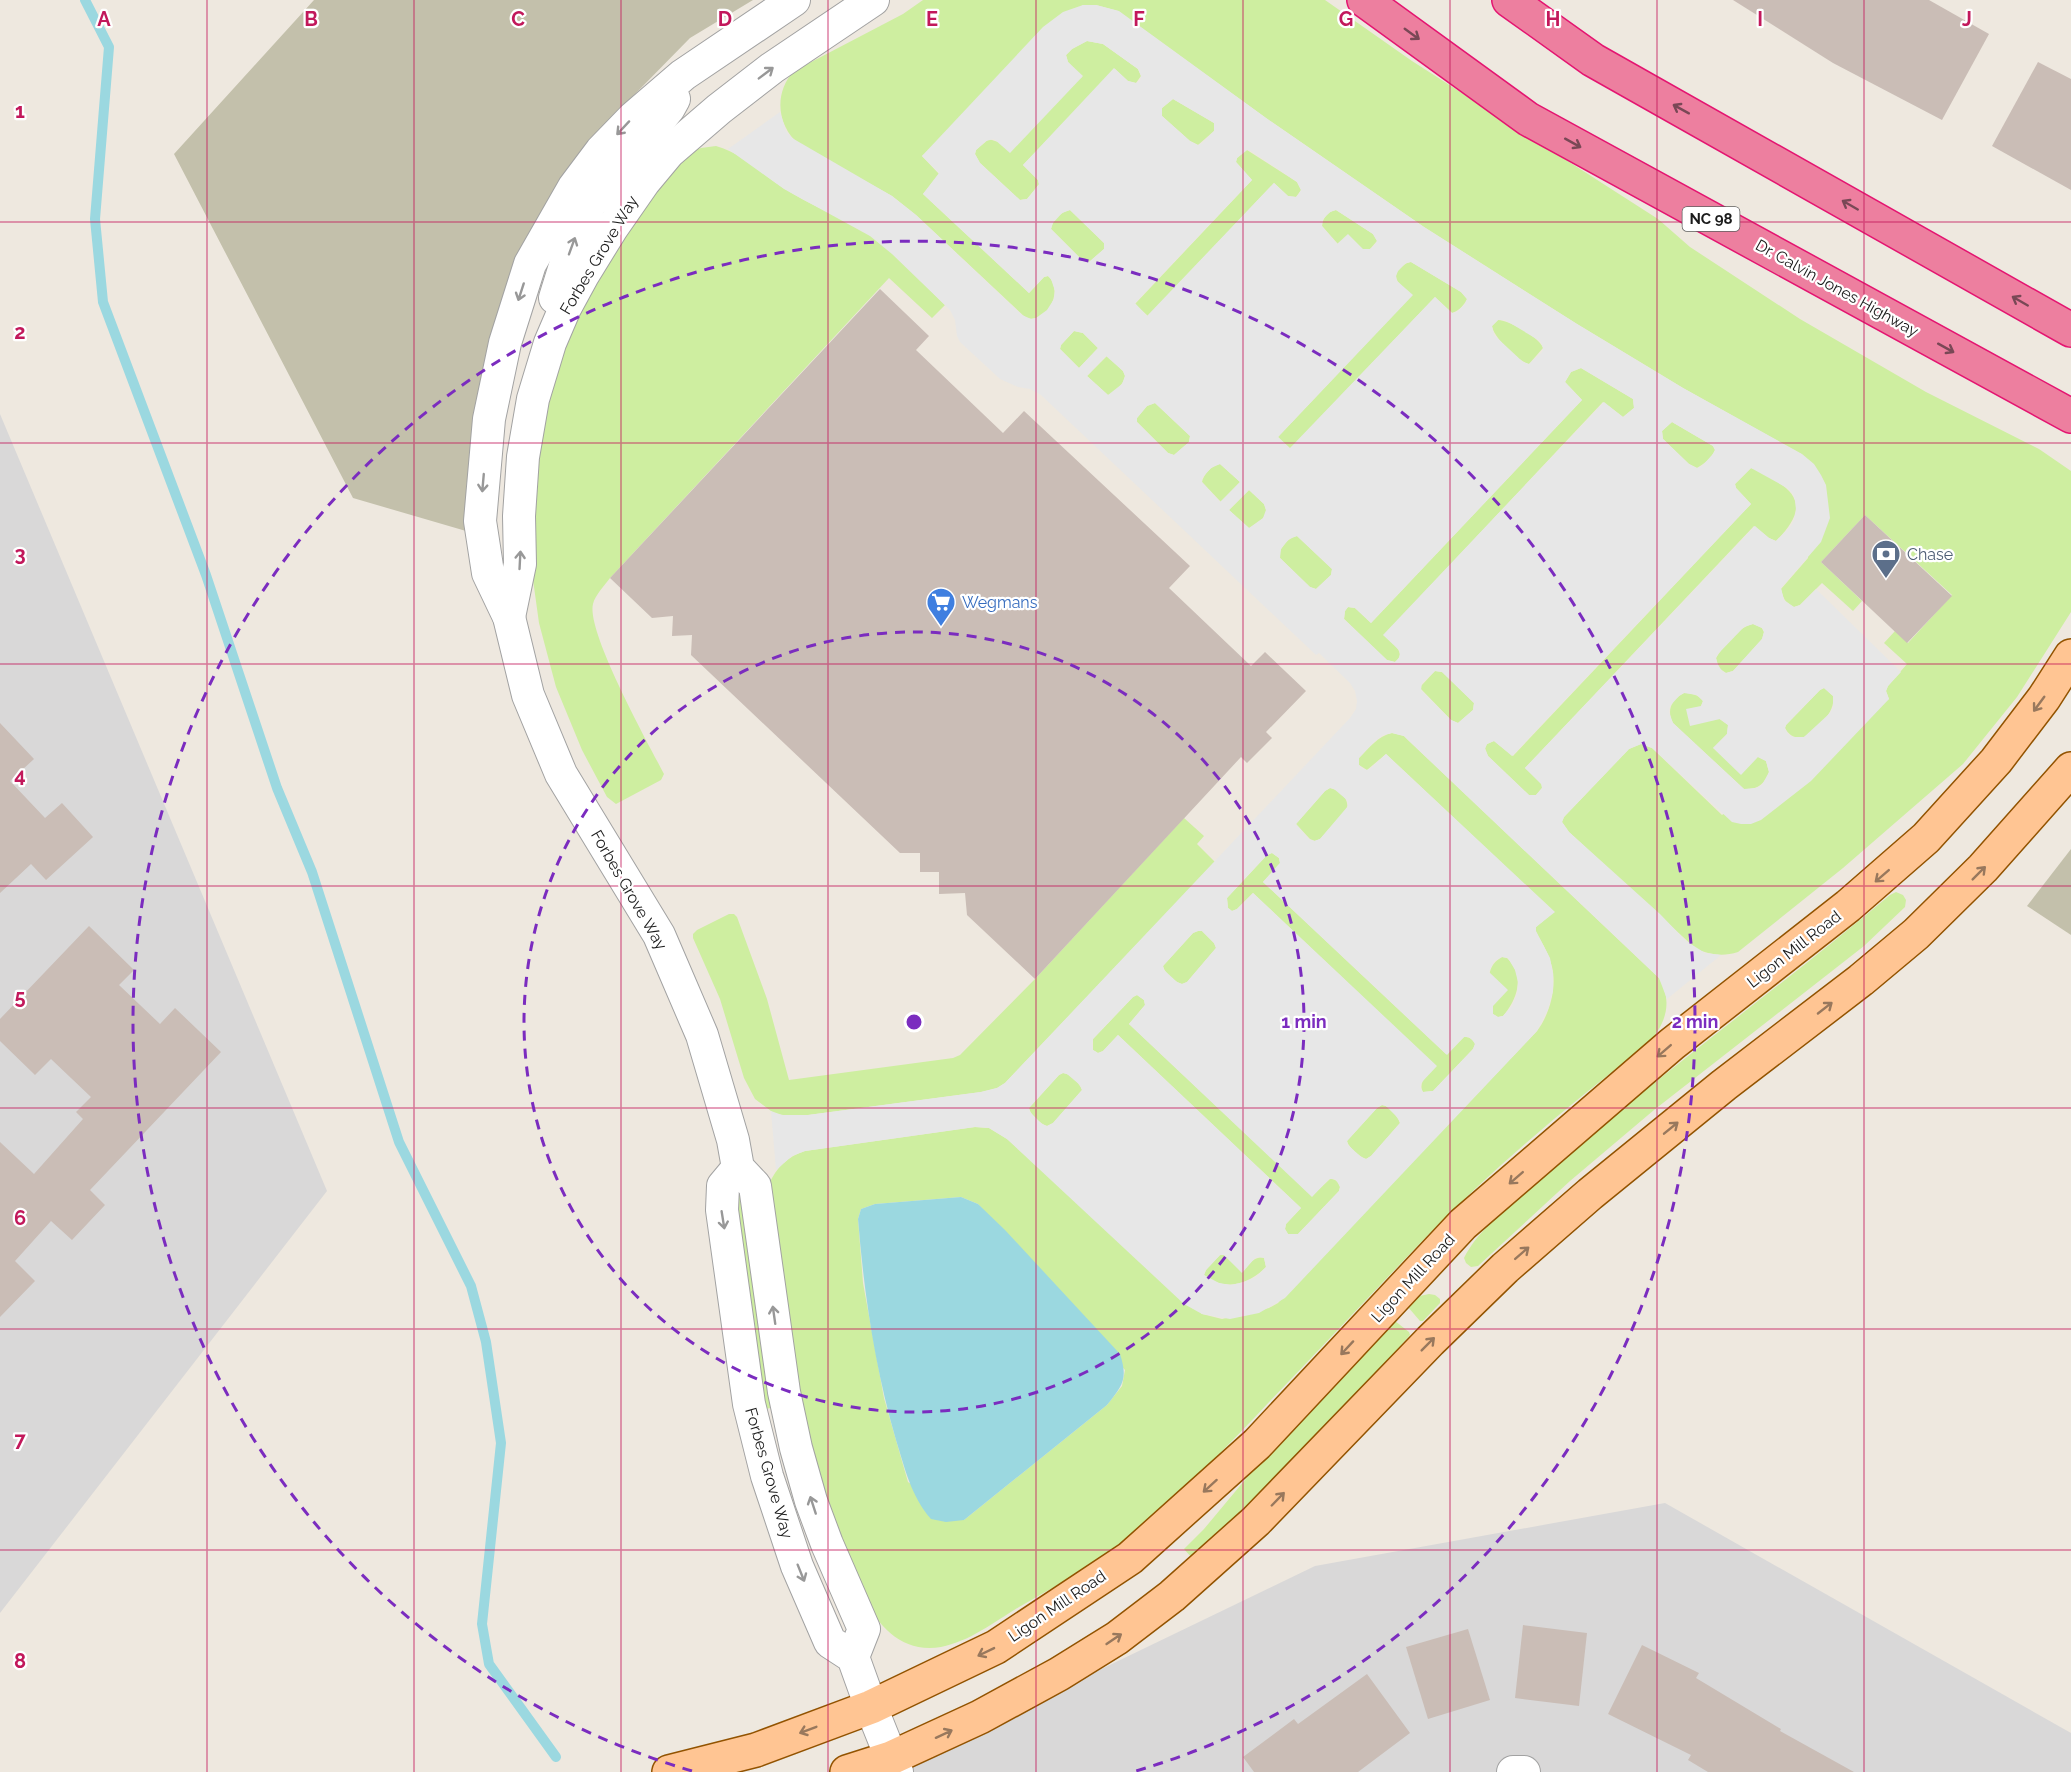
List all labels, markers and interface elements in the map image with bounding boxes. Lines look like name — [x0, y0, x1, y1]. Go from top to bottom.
text: A — [97, 7, 111, 31]
text: B — [304, 7, 318, 31]
text: C — [511, 7, 525, 31]
text: D — [718, 7, 732, 31]
text: E — [926, 7, 938, 31]
text: F — [1133, 7, 1145, 31]
text: G — [1339, 7, 1353, 31]
text: H — [1546, 7, 1560, 31]
text: I — [1757, 7, 1763, 31]
text: J — [1962, 7, 1972, 31]
one-way arrow — [1403, 28, 1419, 41]
one-way arrow — [757, 67, 773, 79]
text: 1 — [15, 99, 25, 123]
one-way arrow — [1673, 103, 1690, 115]
one-way arrow — [616, 120, 630, 135]
one-way arrow — [1564, 137, 1581, 149]
street label: Forbes Grove Way — [556, 192, 642, 318]
one-way arrow — [1842, 199, 1860, 210]
road number: NC 98 — [1682, 207, 1740, 231]
street label: Dr. Calvin Jones Highway — [1752, 235, 1922, 341]
one-way arrow — [567, 237, 578, 256]
one-way arrow — [515, 282, 526, 301]
one-way arrow — [2012, 295, 2029, 307]
text: 2 — [14, 320, 26, 344]
one-way arrow — [1937, 343, 1955, 354]
one-way arrow — [477, 472, 488, 492]
bank icon: Chase — [1870, 538, 1902, 580]
text: 3 — [14, 542, 26, 566]
place label: Chase — [1907, 545, 1953, 564]
one-way arrow — [514, 550, 525, 570]
supermarket icon: Wegmans — [925, 586, 957, 628]
place label: Wegmans — [962, 593, 1038, 612]
one-way arrow — [2032, 696, 2045, 712]
text: 4 — [14, 763, 26, 787]
street label: Forbes Grove Way — [587, 827, 671, 954]
one-way arrow — [1971, 865, 1986, 880]
one-way arrow — [1875, 869, 1890, 883]
street label: Ligon Mill Road — [1743, 906, 1845, 992]
text: 5 — [14, 985, 26, 1009]
one-way arrow — [1817, 1002, 1833, 1015]
text: 1 min — [1281, 1011, 1327, 1032]
text: 2 min — [1672, 1011, 1718, 1032]
centre of rings — [904, 1012, 924, 1032]
one-way arrow — [1657, 1044, 1672, 1058]
one-way arrow — [1663, 1122, 1679, 1135]
one-way arrow — [1509, 1171, 1524, 1185]
text: 6 — [14, 1206, 26, 1230]
one-way arrow — [718, 1210, 729, 1230]
street label: Ligon Mill Road — [1367, 1230, 1459, 1326]
one-way arrow — [1514, 1246, 1529, 1260]
one-way arrow — [768, 1305, 779, 1325]
one-way arrow — [1421, 1336, 1436, 1351]
one-way arrow — [1340, 1340, 1354, 1355]
street label: Forbes Grove Way — [741, 1405, 797, 1541]
text: 7 — [14, 1428, 26, 1452]
one-way arrow — [1203, 1479, 1218, 1493]
one-way arrow — [1270, 1491, 1285, 1506]
one-way arrow — [807, 1496, 818, 1515]
one-way arrow — [796, 1564, 807, 1582]
street label: Ligon Mill Road — [1004, 1566, 1110, 1646]
one-way arrow — [1105, 1633, 1122, 1645]
one-way arrow — [978, 1646, 996, 1658]
text: 8 — [14, 1649, 26, 1673]
one-way arrow — [799, 1726, 818, 1737]
one-way arrow — [935, 1728, 953, 1739]

